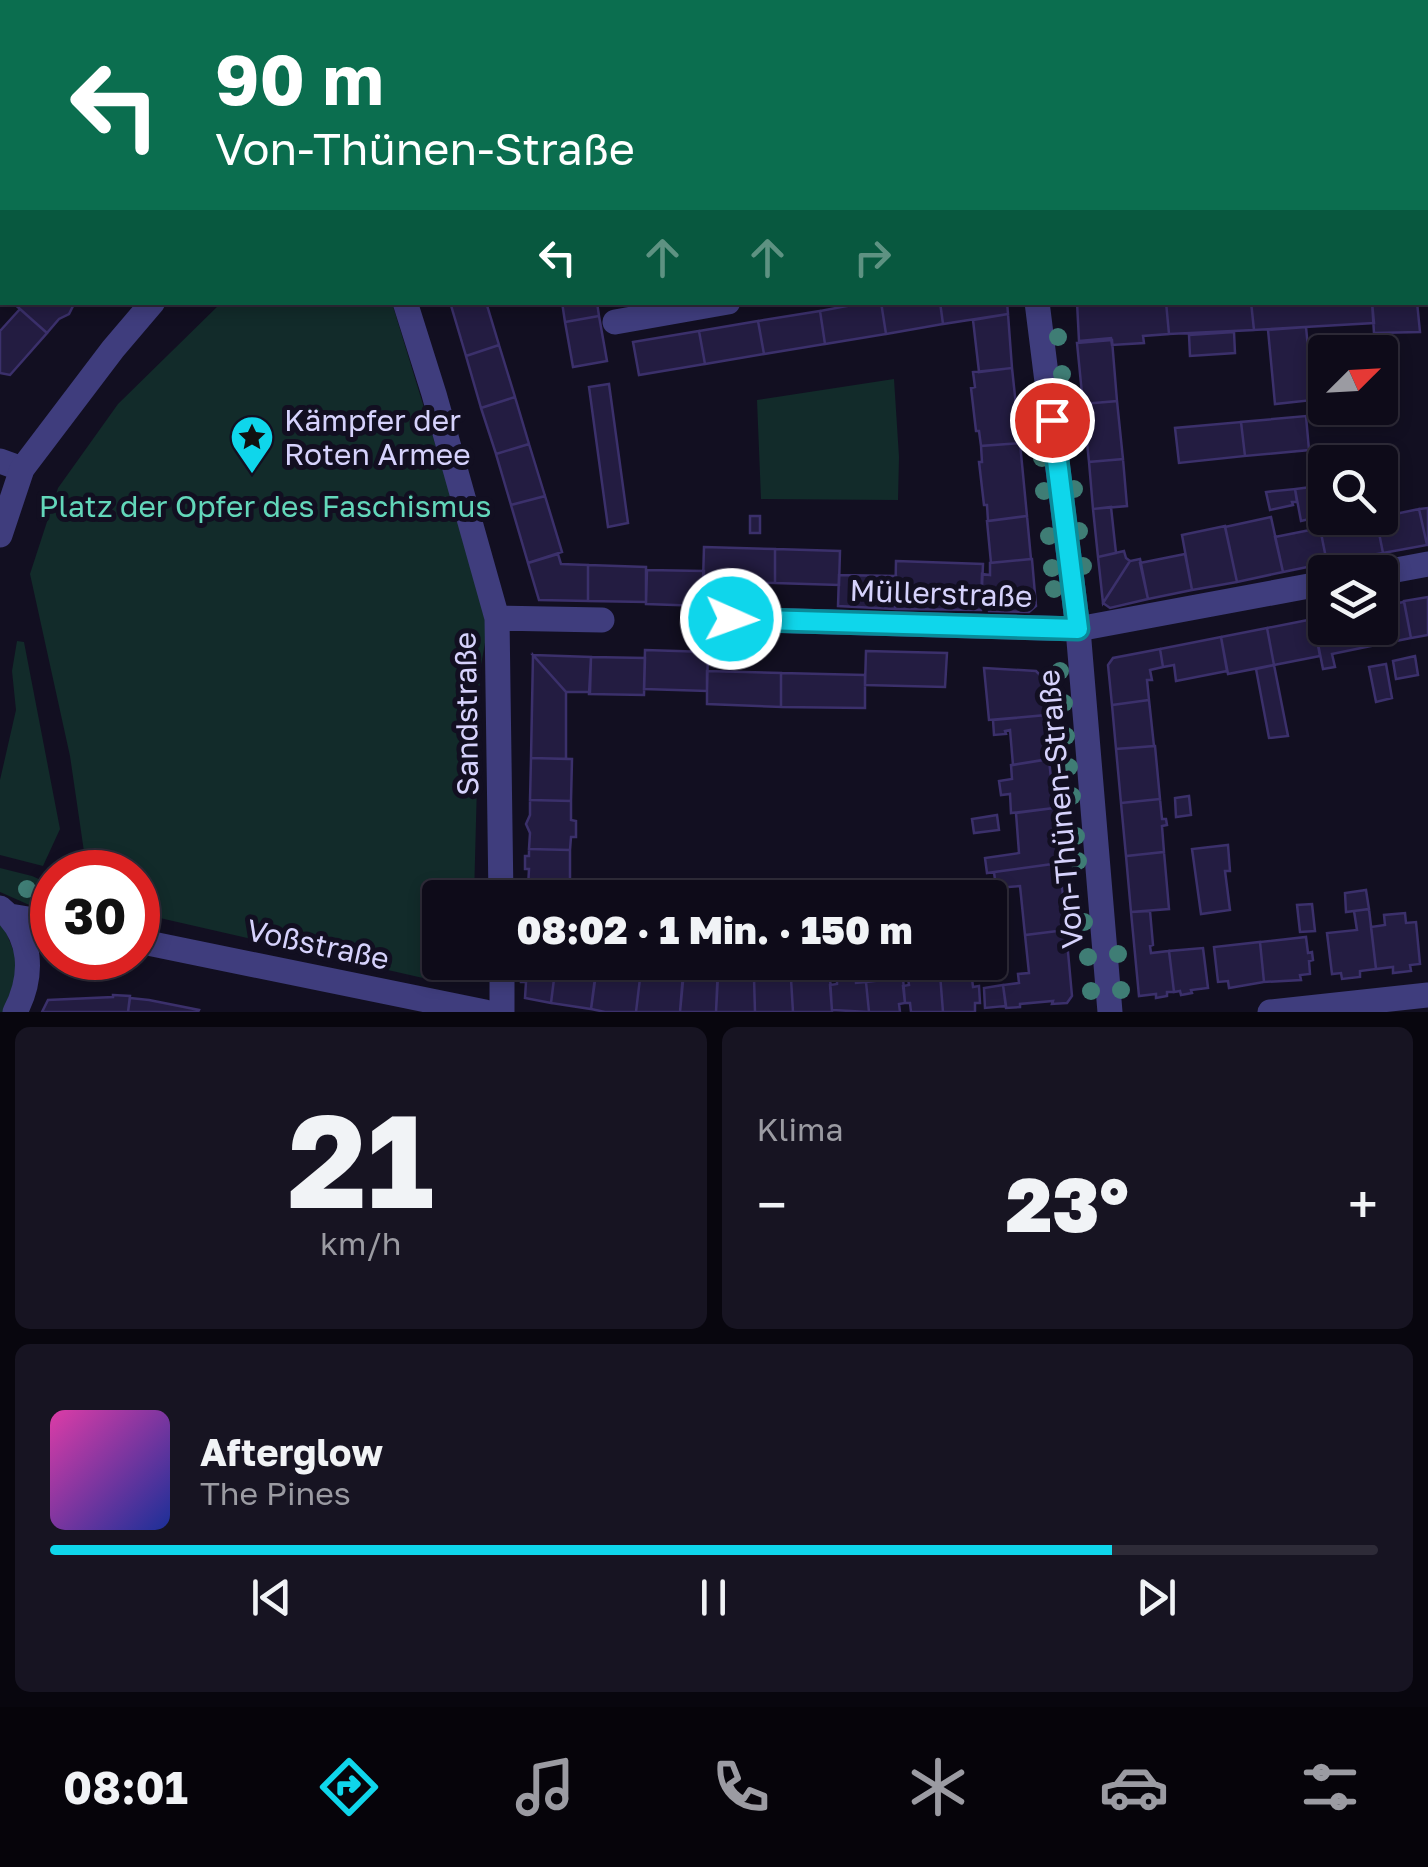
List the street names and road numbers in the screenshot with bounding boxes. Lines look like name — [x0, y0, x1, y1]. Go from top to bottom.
street label: Müllerstraße — [849, 572, 1033, 614]
street label: Sandstraße — [447, 632, 485, 796]
street label: Von-Thünen-Straße — [1030, 668, 1090, 950]
street label: Voßstraße — [243, 911, 393, 977]

